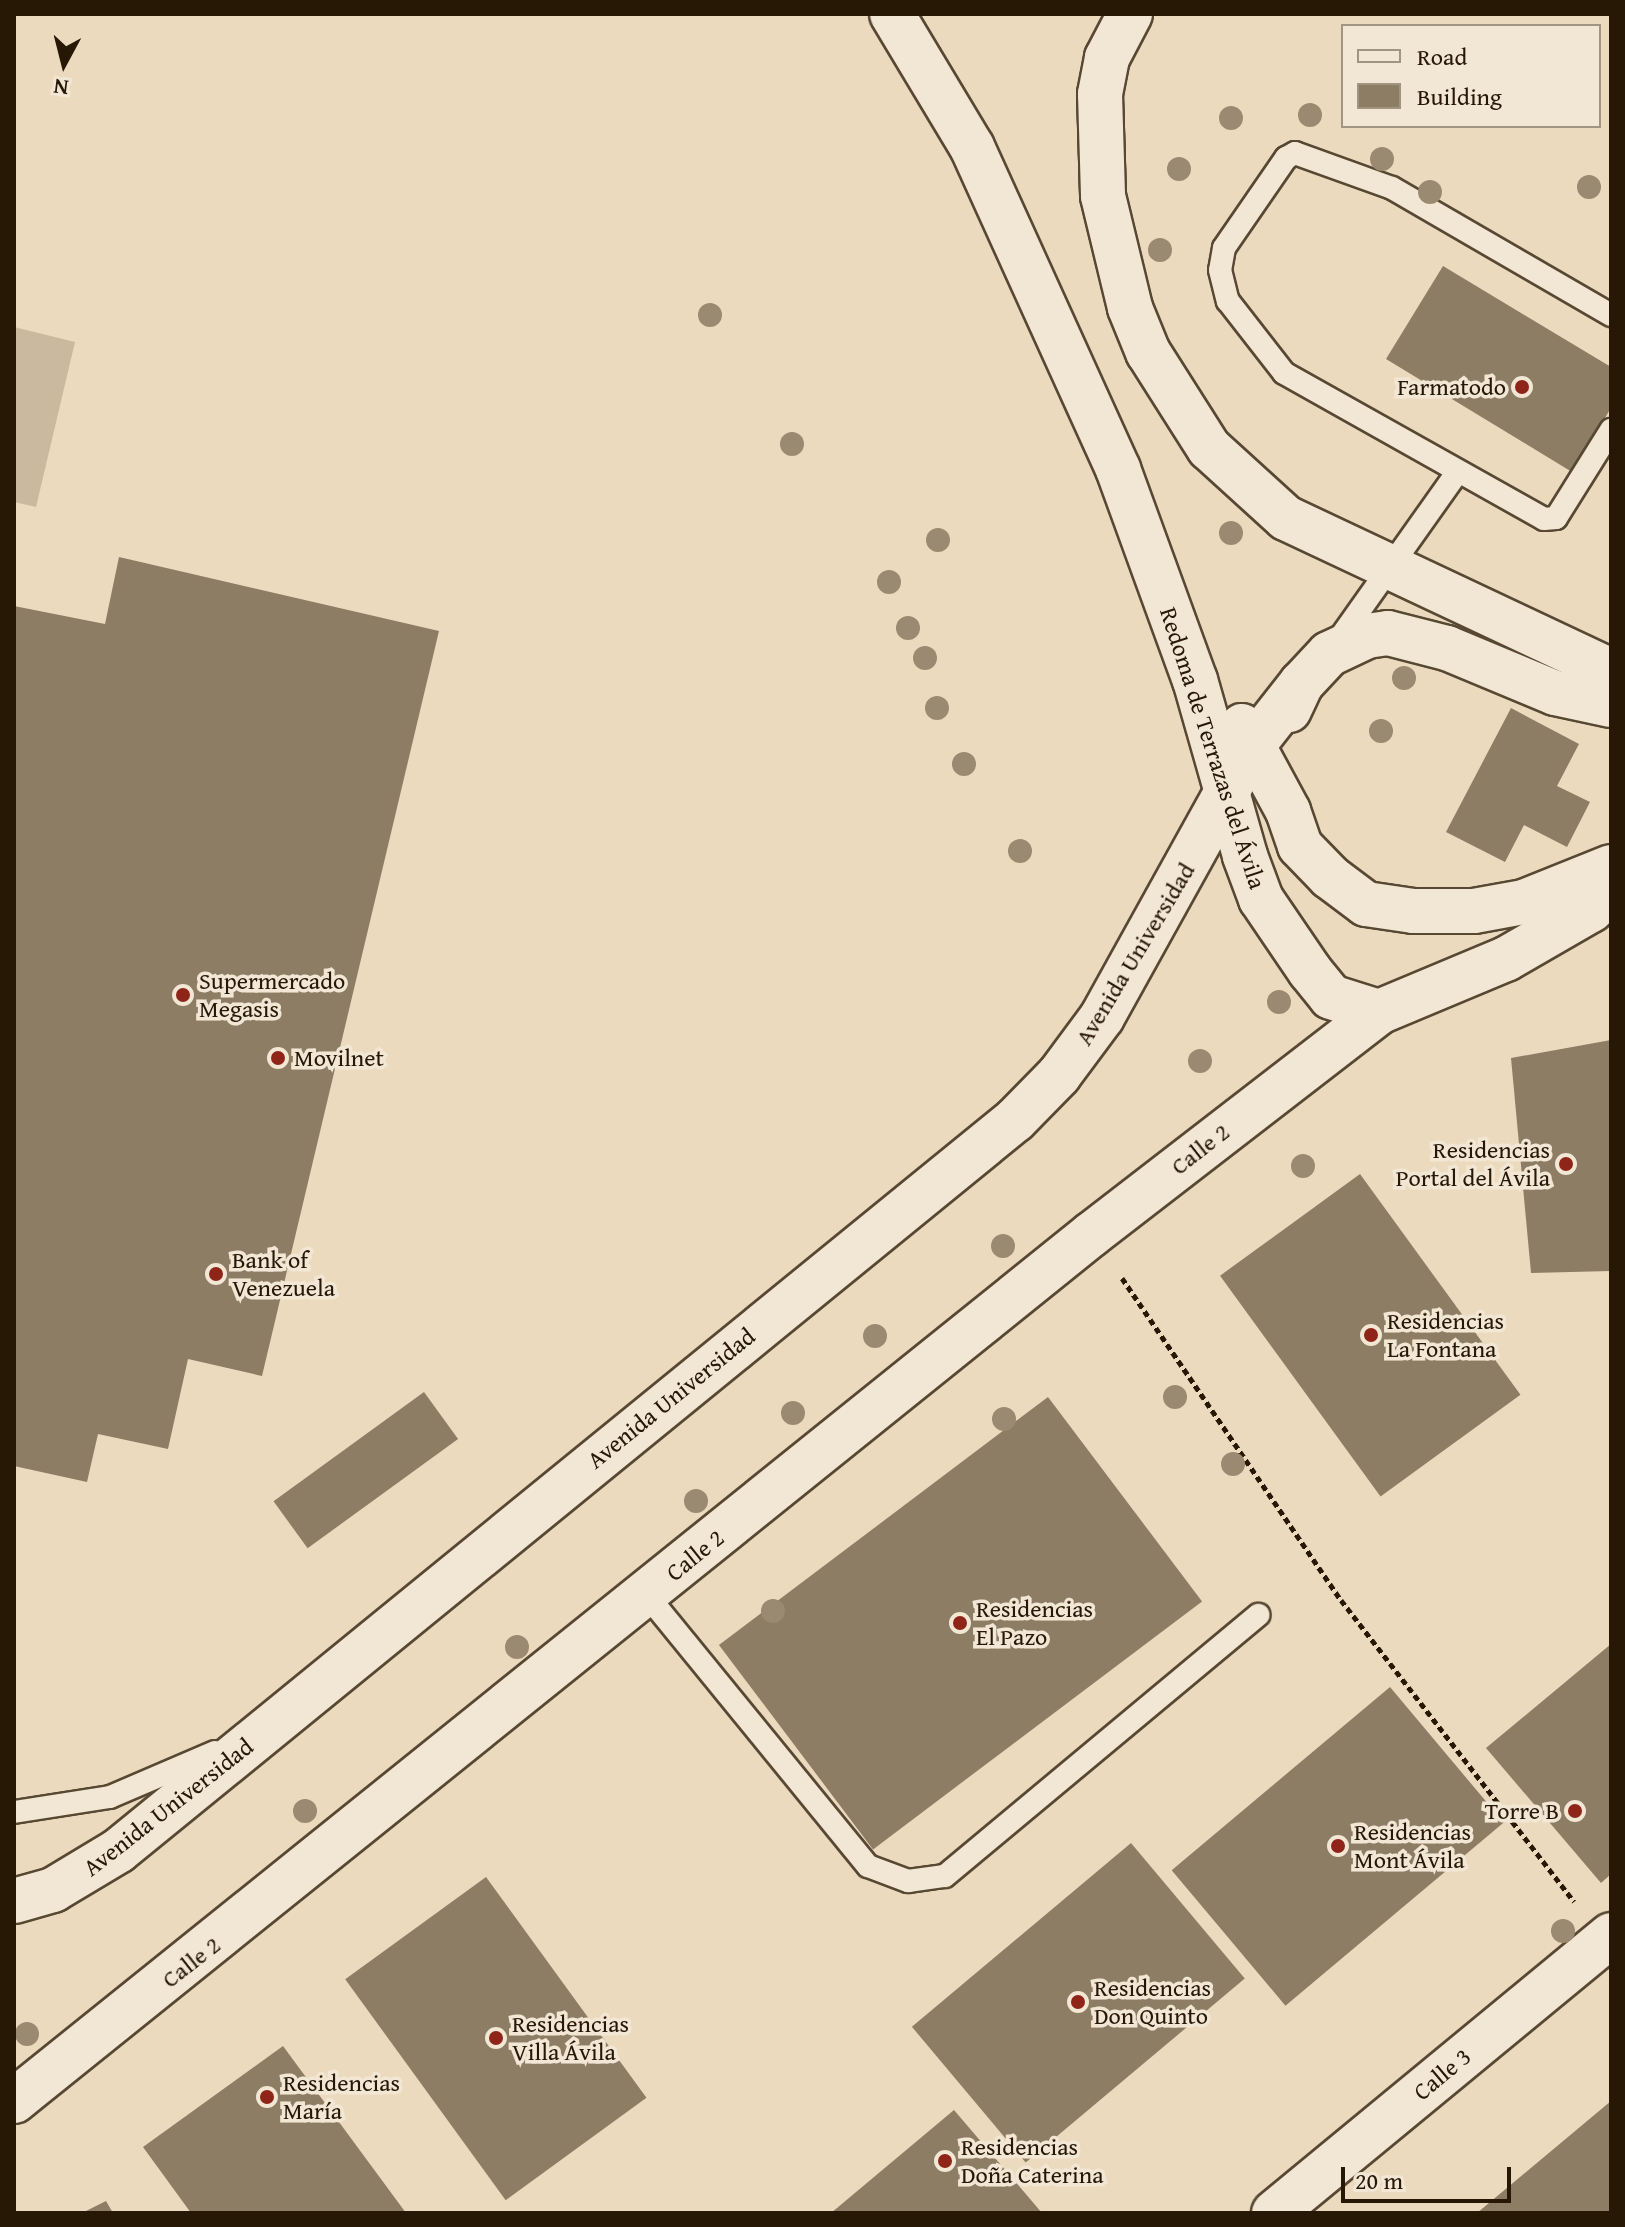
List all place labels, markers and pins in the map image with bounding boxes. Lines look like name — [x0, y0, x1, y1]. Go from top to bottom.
place label: Farmatodo — [1397, 373, 1506, 401]
marker: Farmatodo — [1513, 378, 1531, 396]
place label: Supermercado Megasis — [199, 967, 345, 1023]
marker: Supermercado Megasis — [174, 986, 192, 1004]
place label: Movilnet — [294, 1044, 384, 1072]
marker: Movilnet — [269, 1049, 287, 1067]
place label: Residencias Portal del Ávila — [1396, 1136, 1550, 1192]
marker: Residencias Portal del Ávila — [1557, 1155, 1575, 1173]
place label: Bank of Venezuela — [232, 1246, 335, 1302]
marker: Bank of Venezuela — [207, 1265, 225, 1283]
place label: Residencias La Fontana — [1387, 1307, 1504, 1363]
marker: Residencias La Fontana — [1362, 1326, 1380, 1344]
place label: Residencias El Pazo — [976, 1595, 1093, 1651]
marker: Residencias El Pazo — [951, 1614, 969, 1632]
place label: Torre B — [1485, 1797, 1559, 1825]
marker: Torre B — [1566, 1802, 1584, 1820]
place label: Residencias Mont Ávila — [1354, 1818, 1471, 1874]
marker: Residencias Mont Ávila — [1329, 1837, 1347, 1855]
place label: Residencias Don Quinto — [1094, 1974, 1211, 2030]
marker: Residencias Don Quinto — [1069, 1993, 1087, 2011]
place label: Residencias Villa Ávila — [512, 2010, 629, 2066]
marker: Residencias Villa Ávila — [487, 2029, 505, 2047]
place label: Residencias María — [283, 2069, 400, 2125]
marker: Residencias María — [258, 2088, 276, 2106]
place label: Residencias Doña Caterina — [961, 2133, 1104, 2189]
marker: Residencias Doña Caterina — [936, 2152, 954, 2170]

